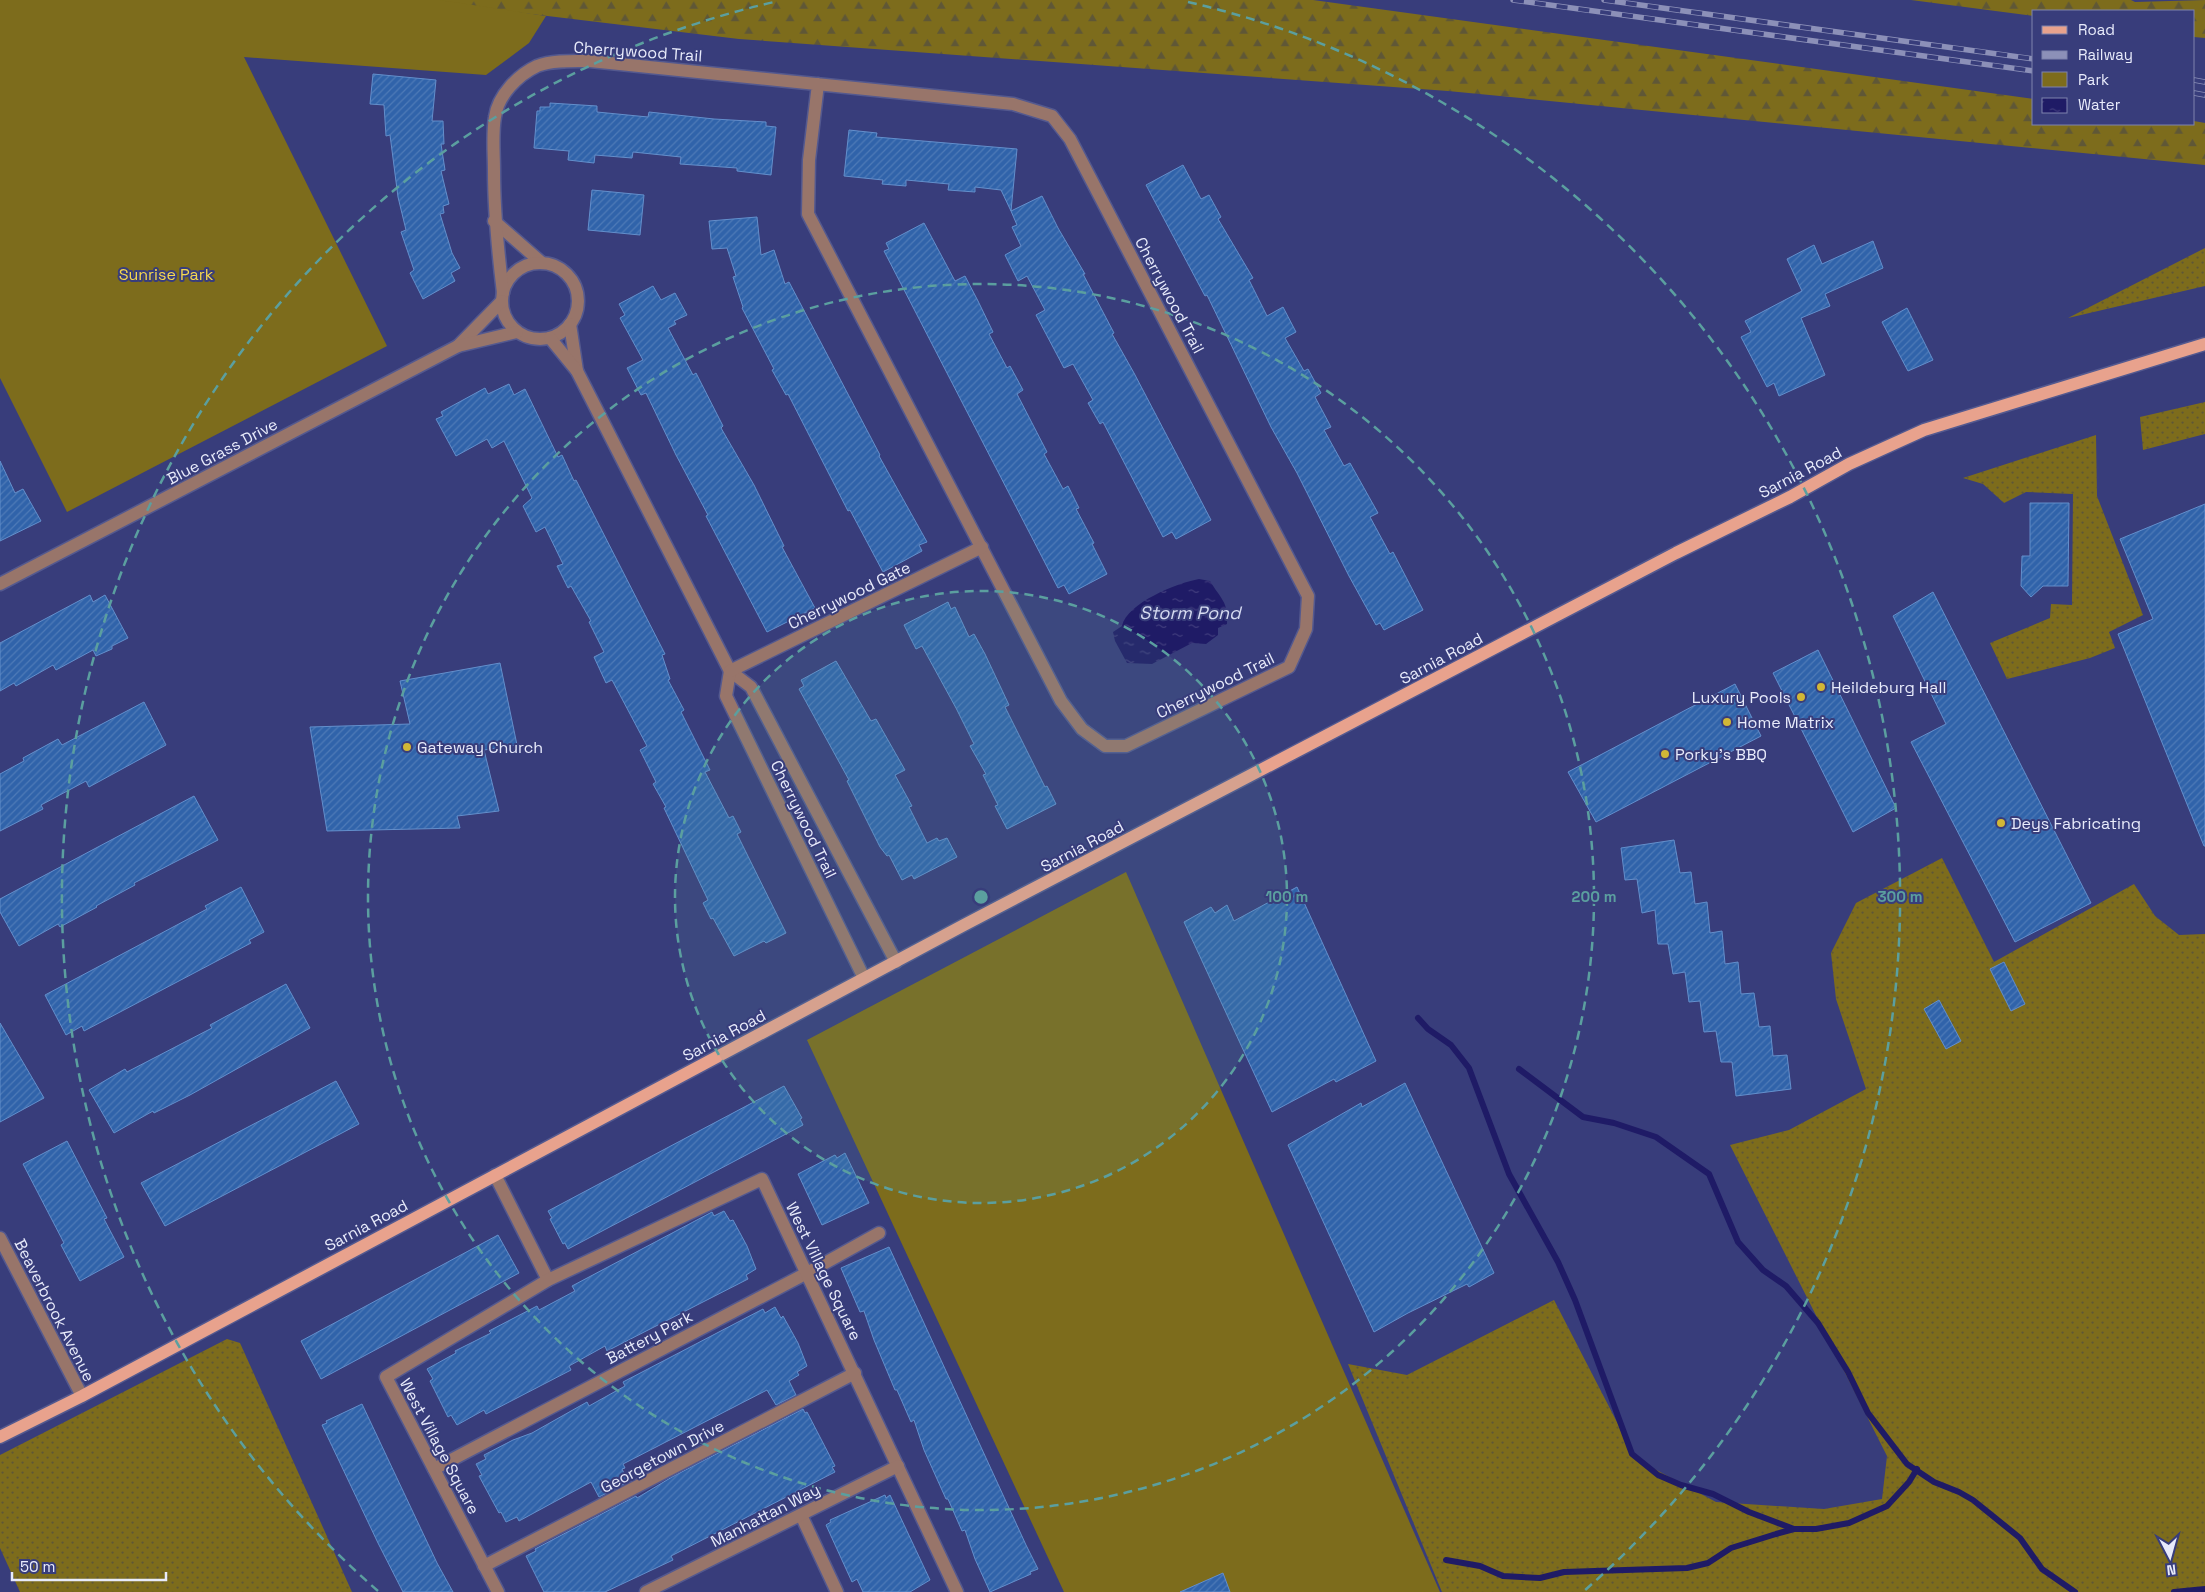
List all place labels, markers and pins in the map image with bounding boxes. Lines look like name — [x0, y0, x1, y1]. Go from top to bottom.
place label: Heildeburg Hall — [1831, 677, 1946, 698]
marker: Heildeburg Hall — [1815, 681, 1827, 693]
place label: Luxury Pools — [1692, 687, 1791, 708]
marker: Luxury Pools — [1795, 691, 1807, 703]
place label: Home Matrix — [1737, 712, 1834, 733]
marker: Home Matrix — [1721, 716, 1733, 728]
place label: Gateway Church — [417, 737, 543, 758]
marker: Gateway Church — [401, 741, 413, 753]
place label: Porky's BBQ — [1675, 744, 1767, 765]
marker: Porky's BBQ — [1659, 748, 1671, 760]
place label: Deys Fabricating — [2011, 813, 2141, 834]
marker: Deys Fabricating — [1995, 817, 2007, 829]
centre of rings — [972, 888, 990, 906]

